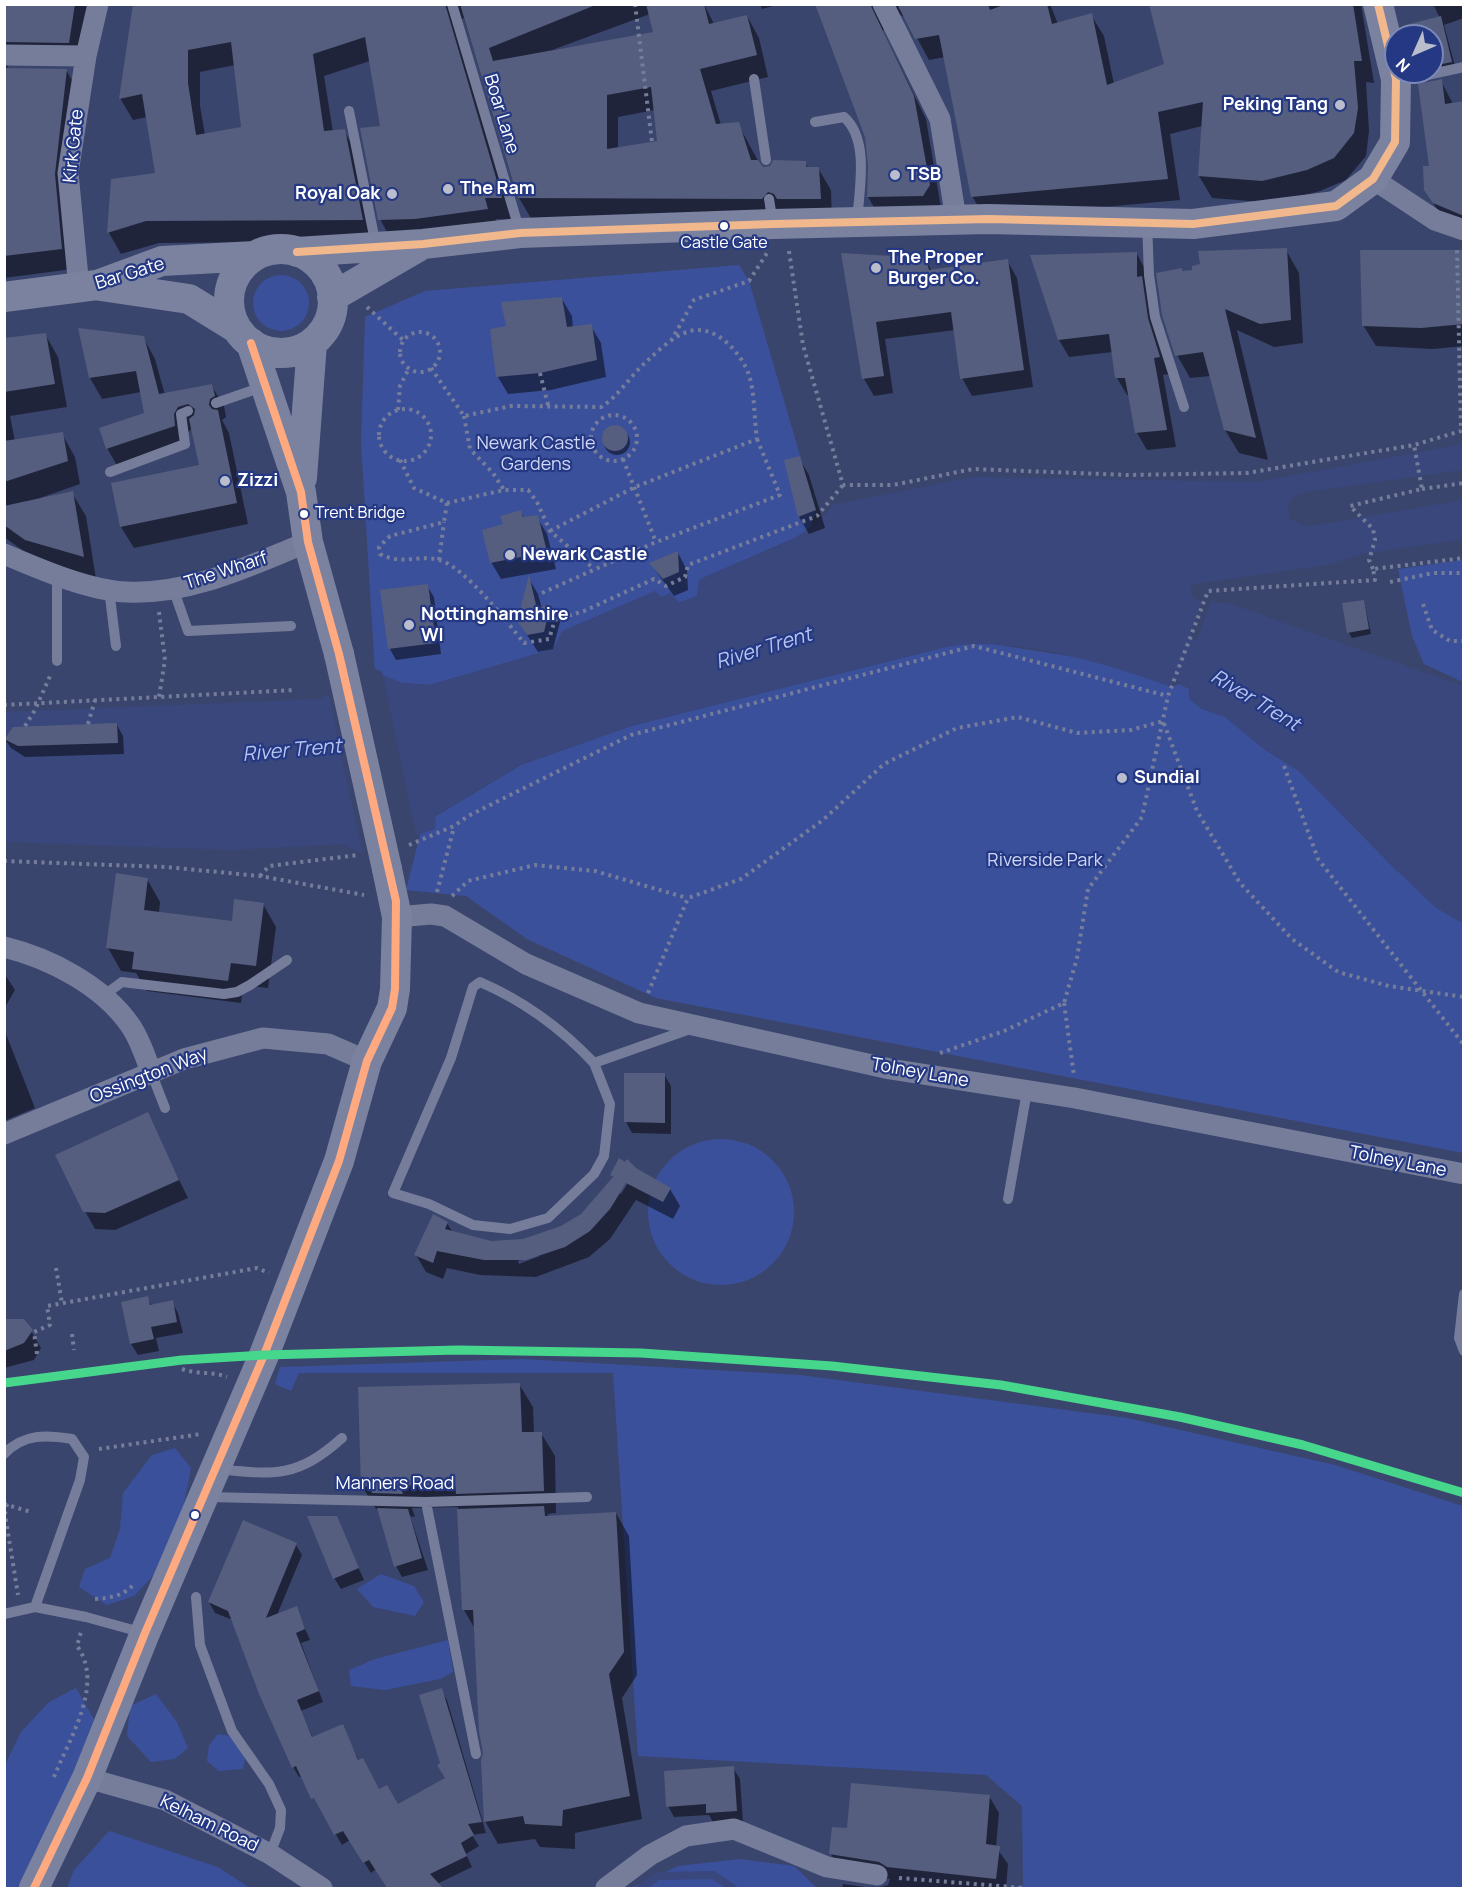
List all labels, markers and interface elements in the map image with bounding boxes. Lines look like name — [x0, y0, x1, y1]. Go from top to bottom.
north arrow — [1384, 24, 1444, 84]
text: N — [1391, 53, 1415, 77]
street label: Boar Lane — [479, 72, 523, 156]
place label: Peking Tang — [1223, 94, 1328, 116]
marker: Peking Tang — [1333, 98, 1347, 112]
street label: Kirk Gate — [59, 108, 89, 184]
place label: TSB — [907, 164, 941, 186]
marker: TSB — [888, 168, 902, 182]
place label: The Ram — [460, 178, 535, 200]
marker: The Ram — [441, 182, 455, 196]
place label: Royal Oak — [295, 183, 380, 205]
marker: Royal Oak — [385, 187, 399, 201]
marker: Castle Gate — [718, 220, 730, 232]
place label: Castle Gate — [680, 234, 768, 254]
place label: The Proper Burger Co. — [888, 247, 983, 290]
street label: Bar Gate — [93, 253, 167, 295]
marker: The Proper Burger Co. — [869, 261, 883, 275]
park label: Newark Castle Gardens — [476, 433, 596, 476]
place label: Zizzi — [237, 470, 278, 492]
marker: Zizzi — [218, 474, 232, 488]
place label: Trent Bridge — [315, 504, 405, 524]
marker: Trent Bridge — [298, 508, 310, 520]
place label: Newark Castle — [522, 544, 647, 566]
street label: The Wharf — [182, 547, 270, 595]
marker: Newark Castle — [503, 548, 517, 562]
place label: Nottinghamshire WI — [421, 604, 569, 646]
marker: Nottinghamshire WI — [402, 618, 416, 632]
water label: River Trent — [713, 623, 815, 675]
water label: River Trent — [1206, 665, 1304, 737]
water label: River Trent — [242, 735, 342, 767]
place label: Sundial — [1134, 767, 1200, 789]
marker: Sundial — [1115, 771, 1129, 785]
park label: Riverside Park — [987, 850, 1103, 872]
street label: Ossington Way — [87, 1044, 211, 1108]
street label: Tolney Lane — [870, 1054, 970, 1092]
street label: Tolney Lane — [1348, 1142, 1448, 1182]
street label: Manners Road — [336, 1473, 454, 1495]
unlabelled marker — [189, 1509, 201, 1521]
street label: Kelham Road — [156, 1791, 262, 1857]

